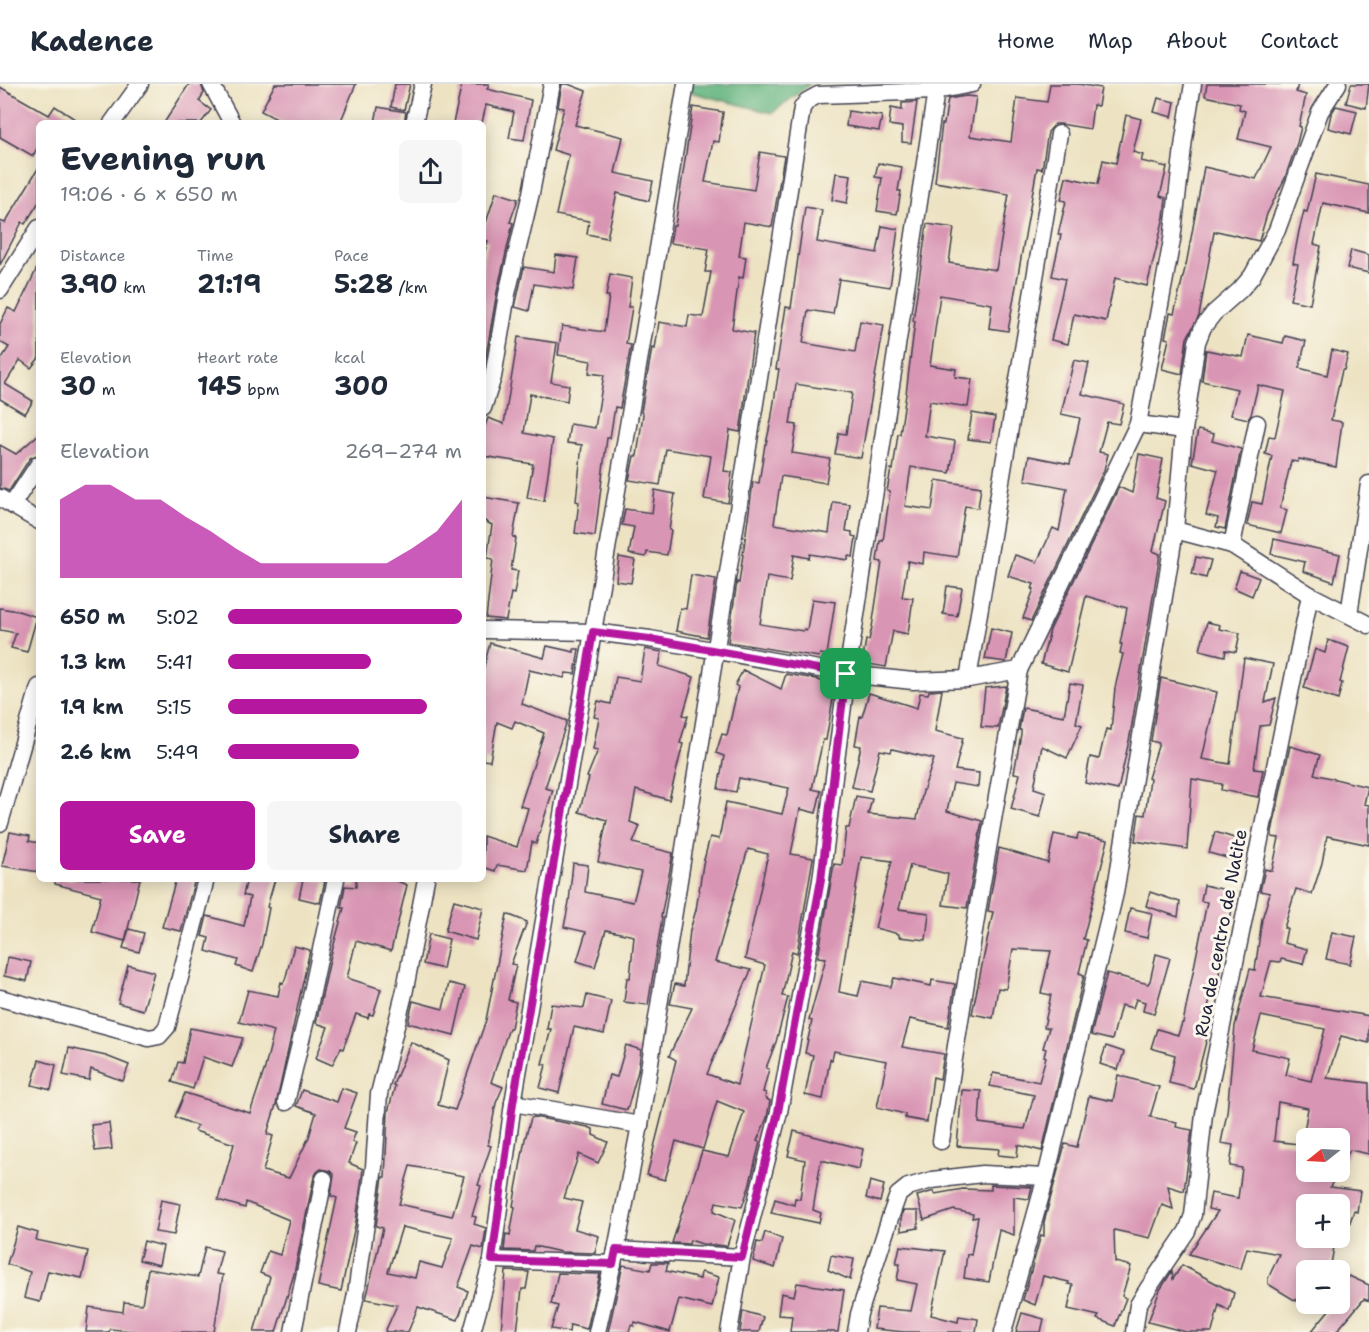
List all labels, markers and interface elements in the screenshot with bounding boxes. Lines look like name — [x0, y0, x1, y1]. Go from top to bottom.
text: Kadence — [30, 22, 154, 60]
text: Home — [997, 27, 1055, 55]
text: Map — [1088, 27, 1133, 55]
text: About — [1166, 27, 1227, 55]
text: Contact — [1260, 27, 1339, 55]
text: Evening run — [60, 136, 266, 181]
button: share — [399, 140, 462, 203]
text: 19:06 · 6 × 650 m — [60, 181, 238, 207]
text: Distance — [60, 245, 126, 266]
text: Time — [197, 245, 234, 266]
text: Pace — [334, 245, 369, 266]
text: 3.90 — [60, 266, 118, 301]
text: 21:19 — [197, 266, 261, 301]
text: 5:28 — [334, 266, 393, 301]
text: km — [118, 277, 146, 298]
text: /km — [393, 277, 427, 298]
text: Elevation — [60, 347, 132, 368]
text: Heart rate — [197, 347, 279, 368]
text: kcal — [334, 347, 365, 368]
text: 30 — [60, 368, 96, 403]
text: 145 — [197, 368, 242, 403]
text: 300 — [334, 368, 388, 403]
text: m — [96, 379, 116, 400]
text: bpm — [242, 379, 280, 400]
text: Elevation — [60, 438, 150, 464]
text: 269–274 m — [345, 438, 462, 464]
text: 650 m — [60, 604, 125, 630]
text: 5:02 — [156, 604, 199, 630]
pin — [820, 648, 871, 699]
text: 1.3 km — [60, 649, 126, 675]
text: 5:41 — [156, 649, 193, 675]
icon: arrive — [829, 657, 862, 690]
text: 1.9 km — [60, 694, 123, 720]
text: 5:15 — [156, 694, 192, 720]
text: 2.6 km — [60, 739, 131, 765]
text: 5:49 — [156, 739, 199, 765]
button: Save — [60, 801, 255, 870]
button: Share — [267, 801, 462, 870]
street label: Rua de centro de Natite — [1189, 827, 1253, 1039]
north arrow — [1296, 1128, 1350, 1182]
map controls — [1296, 1128, 1350, 1314]
button: + — [1296, 1194, 1350, 1248]
button: − — [1296, 1260, 1350, 1314]

